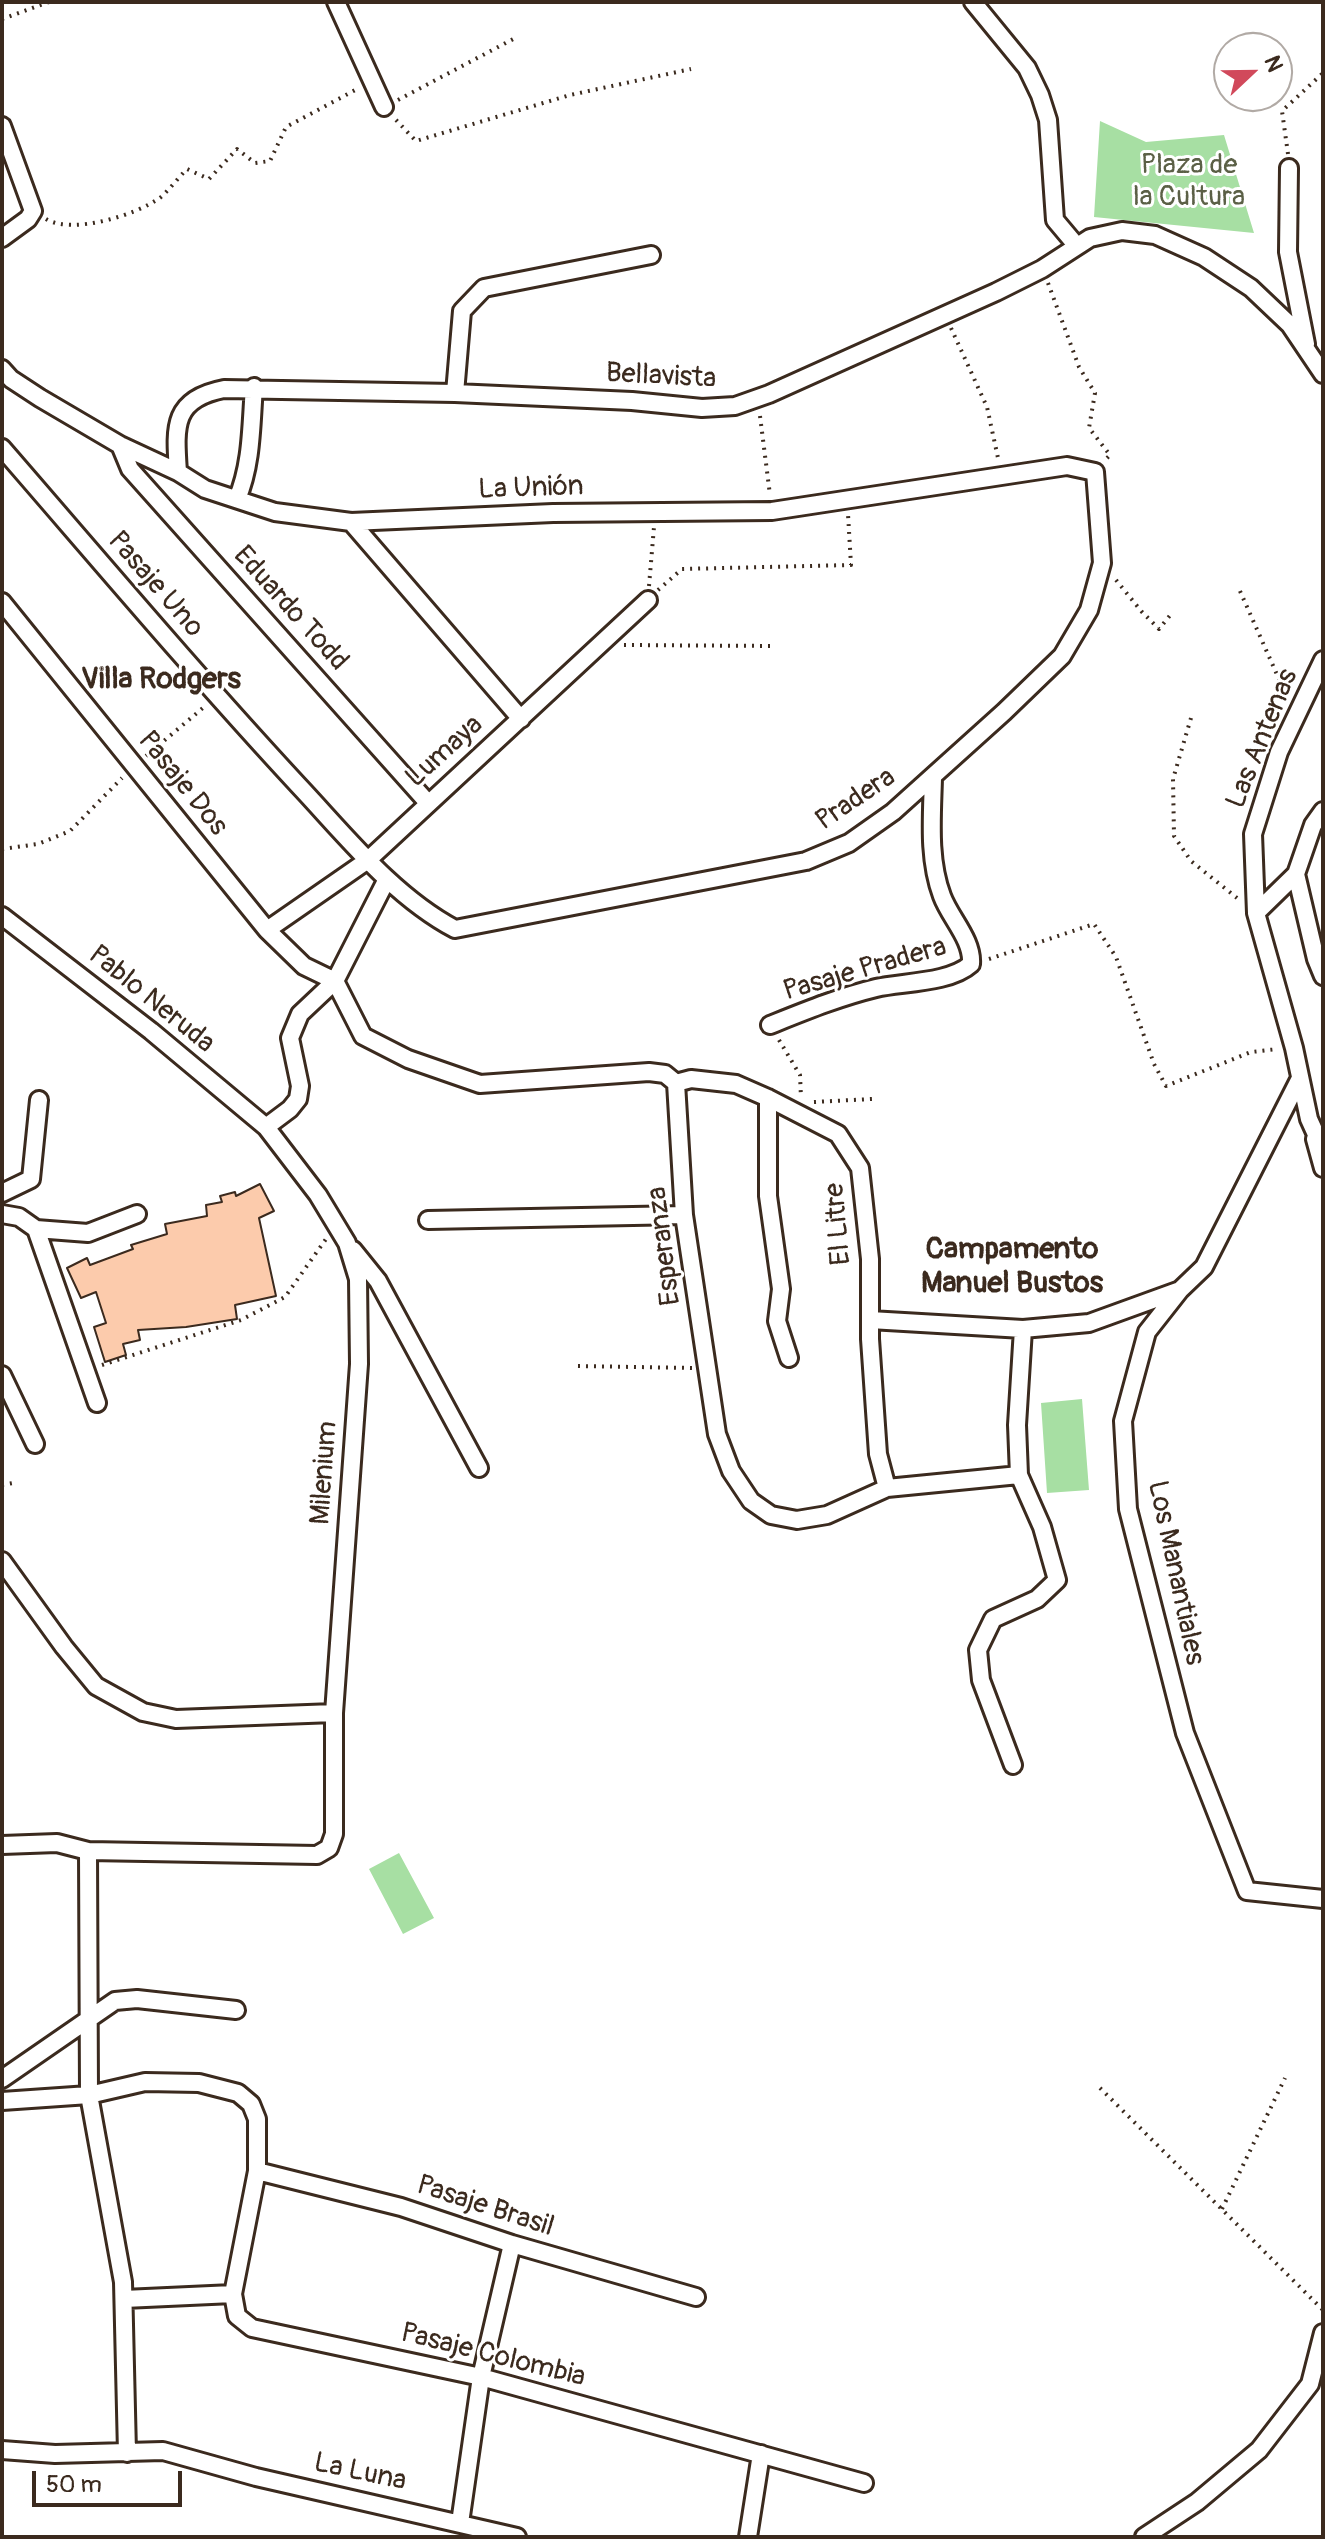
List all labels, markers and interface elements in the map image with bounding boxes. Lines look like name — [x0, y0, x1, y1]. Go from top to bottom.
north arrow — [1213, 32, 1293, 112]
text: N — [1258, 52, 1289, 76]
park label: Plaza de la Cultura — [1133, 149, 1245, 215]
street label: Bellavista — [605, 357, 717, 397]
street label: La Unión — [478, 470, 584, 508]
street label: Pasaje Uno — [100, 525, 210, 645]
street label: Eduardo Todd — [225, 540, 355, 678]
district label: Villa Rodgers — [81, 662, 241, 698]
street label: Las Antenas — [1220, 665, 1306, 813]
street label: Lumaya — [400, 709, 490, 795]
street label: Pasaje Dos — [130, 725, 234, 843]
street label: Pradera — [810, 761, 902, 839]
street label: Pasaje Pradera — [780, 931, 950, 1009]
street label: Pablo Neruda — [81, 939, 221, 1061]
street label: El Litre — [819, 1181, 859, 1267]
street label: Esperanza — [641, 1185, 689, 1307]
district label: Campamento Manuel Bustos — [921, 1232, 1103, 1302]
street label: Milenium — [305, 1420, 345, 1526]
street label: Los Manantiales — [1139, 1478, 1211, 1668]
street label: Pasaje Brasil — [412, 2169, 558, 2245]
street label: Pasaje Colombia — [397, 2317, 589, 2395]
street label: La Luna — [311, 2447, 409, 2499]
scale bar — [36, 2455, 186, 2505]
text: 50 m — [46, 2470, 102, 2499]

